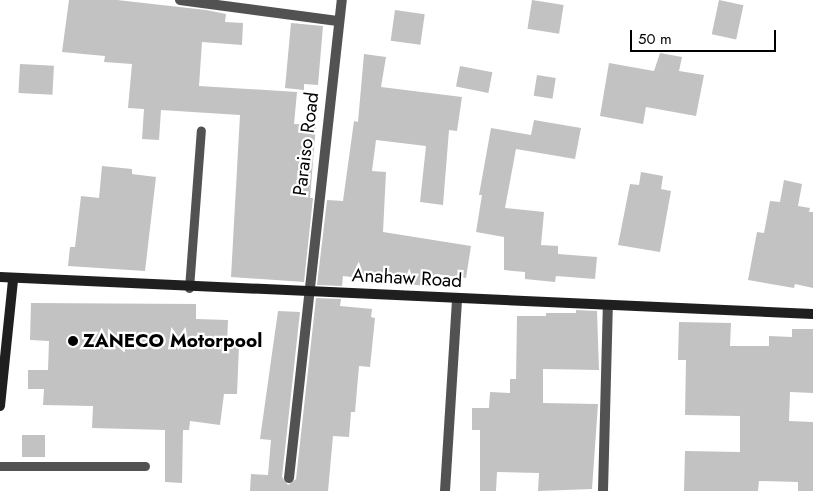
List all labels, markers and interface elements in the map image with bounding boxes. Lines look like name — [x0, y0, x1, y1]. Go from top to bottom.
scale bar — [633, 20, 779, 52]
text: 50 m — [638, 28, 672, 50]
street label: Paraiso Road — [288, 91, 324, 197]
street label: Anahaw Road — [351, 264, 463, 292]
place label: ZANECO Motorpool — [83, 330, 262, 352]
marker: ZANECO Motorpool — [67, 335, 79, 347]

